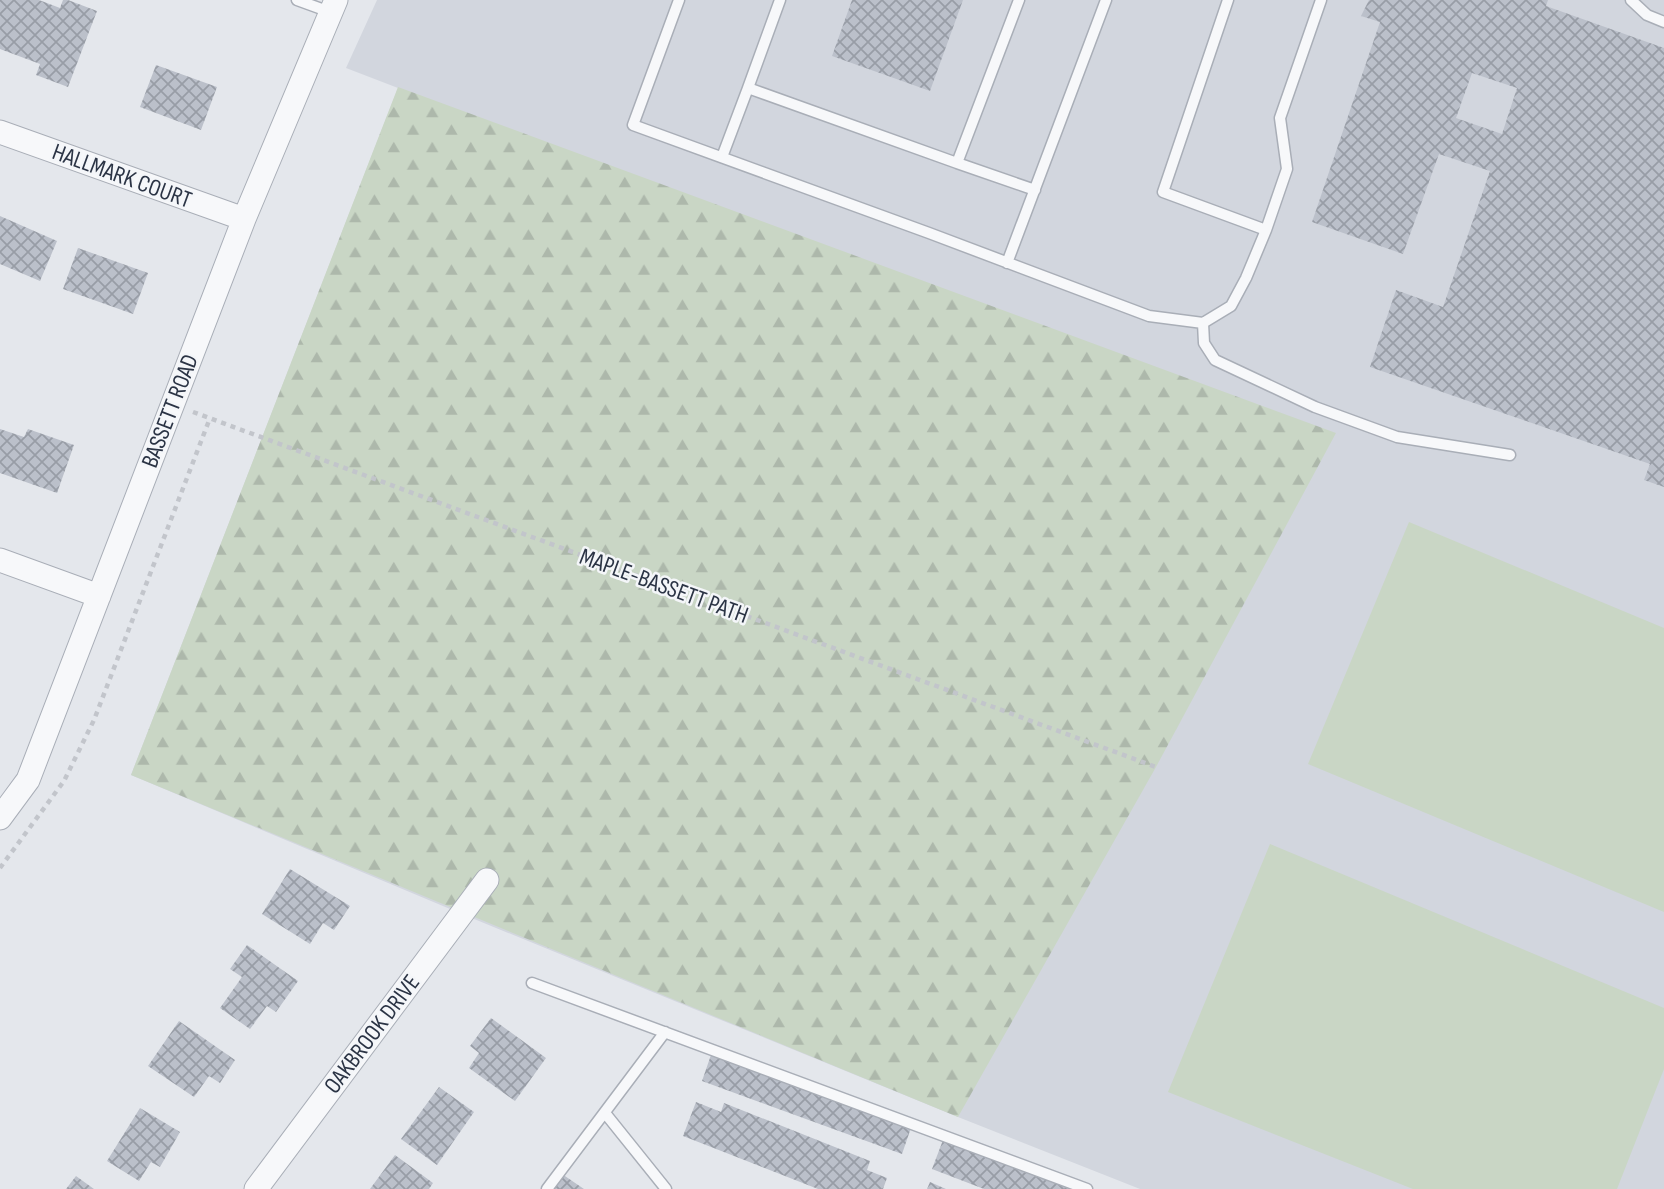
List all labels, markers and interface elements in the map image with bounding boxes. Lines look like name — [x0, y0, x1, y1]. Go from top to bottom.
street label: HALLMARK COURT — [48, 137, 196, 215]
street label: BASSETT ROAD — [135, 350, 205, 472]
street label: MAPLE-BASSETT PATH — [576, 542, 752, 630]
street label: OAKBROOK DRIVE — [318, 969, 426, 1099]

